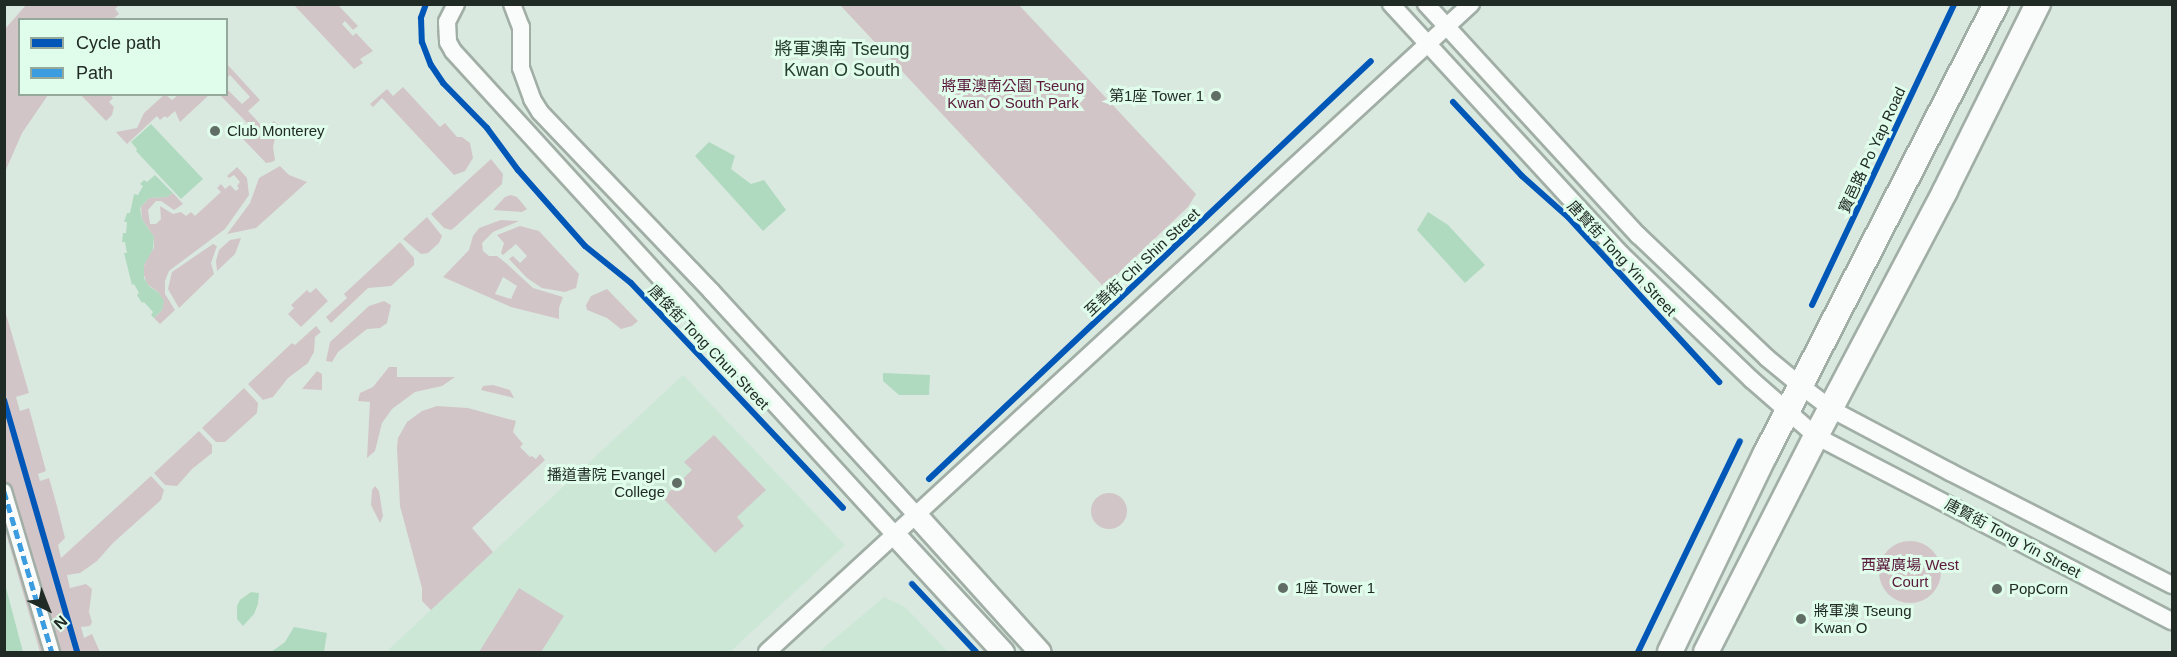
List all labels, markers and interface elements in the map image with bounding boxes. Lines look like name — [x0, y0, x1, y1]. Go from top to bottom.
legend — [18, 18, 228, 96]
text: Cycle path — [76, 33, 161, 53]
district label: 將軍澳南 Tseung Kwan O South — [774, 39, 910, 82]
text: Path — [76, 63, 113, 83]
park label: 將軍澳南公園 Tseung Kwan O South Park — [942, 76, 1084, 111]
street label: 寶邑路 Po Yap Road — [1835, 84, 1909, 216]
place label: 第1座 Tower 1 — [1109, 87, 1204, 105]
marker: 第1座 Tower 1 — [1209, 89, 1223, 103]
place label: Club Monterey — [227, 122, 325, 140]
marker: Club Monterey — [208, 124, 222, 138]
street label: 唐賢街 Tong Yin Street — [1564, 197, 1680, 319]
street label: 至善街 Chi Shin Street — [1081, 204, 1203, 320]
street label: 唐俊街 Tong Chun Street — [645, 281, 773, 413]
place label: 播道書院 Evangel College — [547, 465, 665, 500]
marker: 播道書院 Evangel College — [670, 476, 684, 490]
street label: 唐賢街 Tong Yin Street — [1942, 495, 2084, 581]
park label: 西翼廣場 West Court — [1861, 555, 1959, 590]
north arrow — [18, 579, 78, 639]
place label: 1座 Tower 1 — [1295, 579, 1375, 597]
place label: PopCorn — [2009, 580, 2068, 598]
marker: 1座 Tower 1 — [1276, 581, 1290, 595]
marker: PopCorn — [1990, 582, 2004, 596]
place label: 將軍澳 Tseung Kwan O — [1814, 601, 1912, 636]
marker: 將軍澳 Tseung Kwan O — [1792, 610, 1810, 628]
text: N — [51, 612, 71, 633]

